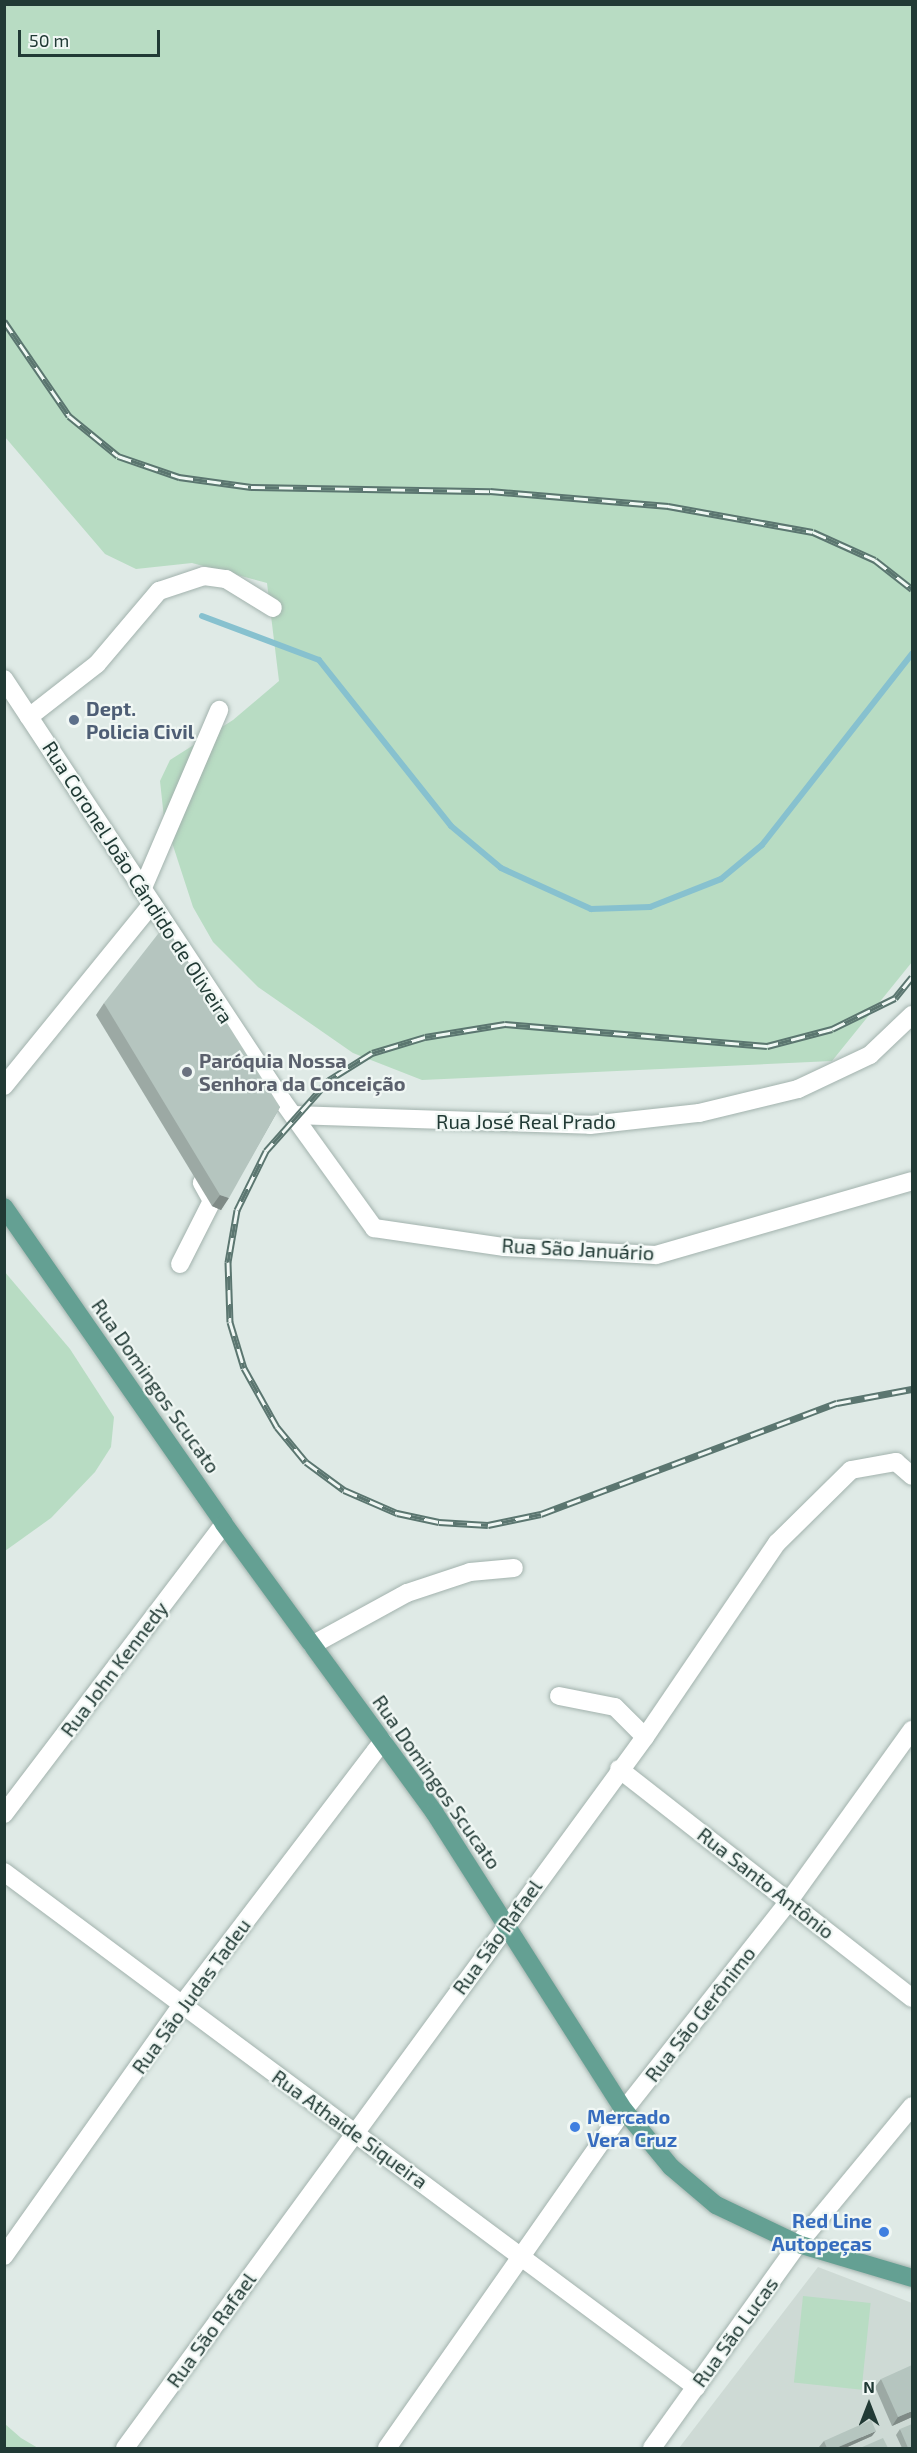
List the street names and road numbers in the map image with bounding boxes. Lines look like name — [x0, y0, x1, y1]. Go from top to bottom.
street label: Rua Coronel João Cândido de Oliveira — [37, 736, 239, 1028]
street label: Rua José Real Prado — [436, 1109, 616, 1133]
street label: Rua São Januário — [501, 1233, 655, 1265]
street label: Rua Domingos Scucato — [87, 1294, 225, 1478]
street label: Rua John Kennedy — [55, 1597, 173, 1741]
street label: Rua Domingos Scucato — [368, 1690, 506, 1874]
street label: Rua Santo Antônio — [693, 1822, 839, 1944]
street label: Rua São Rafael — [447, 1875, 547, 1999]
street label: Rua São Judas Tadeu — [126, 1913, 256, 2079]
street label: Rua São Gerônimo — [640, 1942, 760, 2086]
street label: Rua Athaide Siqueira — [267, 2064, 433, 2194]
street label: Rua São Rafael — [161, 2268, 261, 2392]
street label: Rua São Lucas — [687, 2272, 783, 2392]

